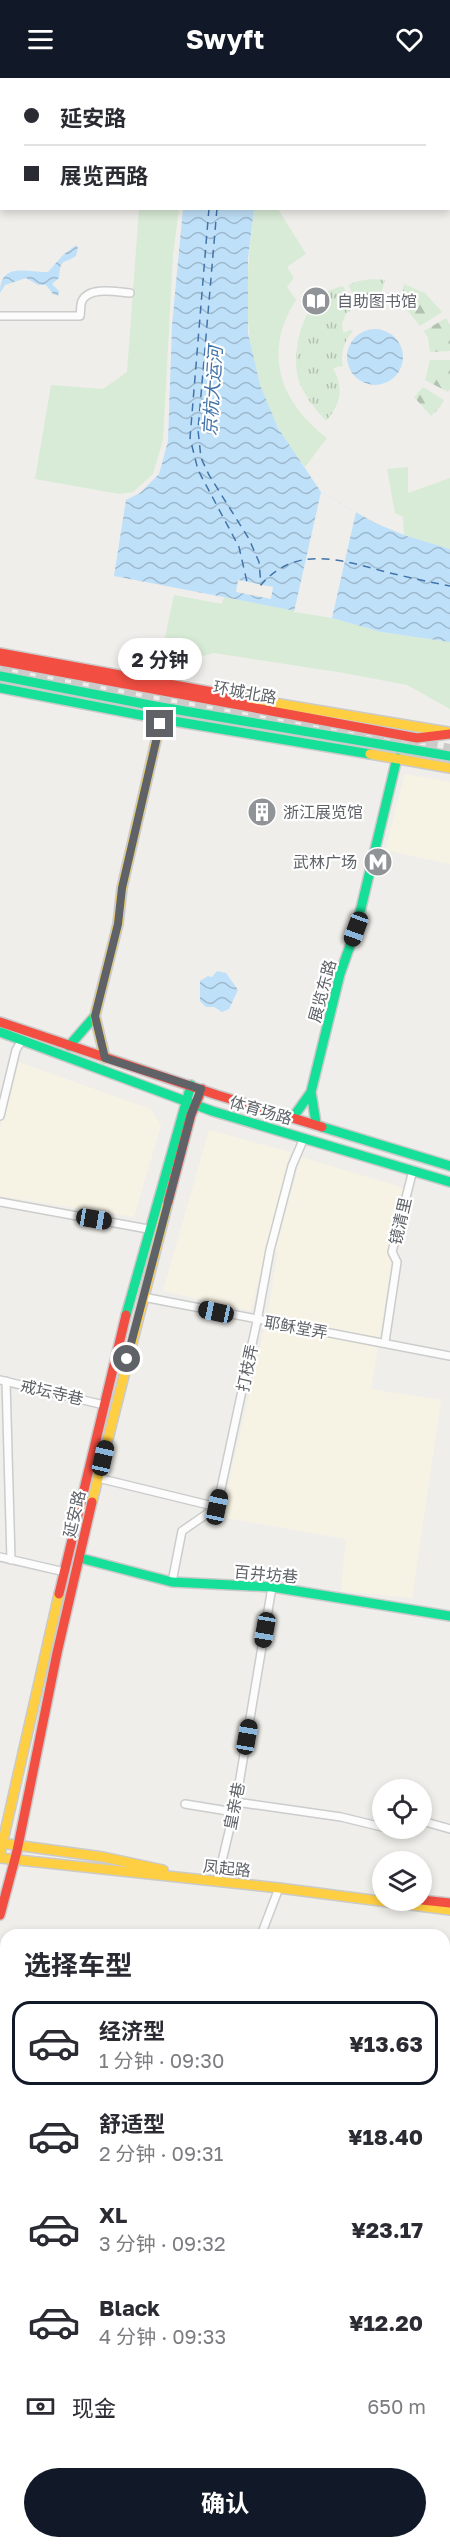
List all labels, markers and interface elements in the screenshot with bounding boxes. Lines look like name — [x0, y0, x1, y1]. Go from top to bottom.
icon: menu — [24, 23, 57, 56]
text: Swyft — [186, 23, 264, 55]
icon: heart — [393, 23, 426, 56]
text: 延安路 — [60, 104, 126, 131]
text: 展览西路 — [60, 162, 148, 189]
library icon: 自助图书馆 — [300, 285, 332, 317]
place label: 自助图书馆 — [337, 291, 417, 311]
water label: 京杭大运河 — [198, 342, 226, 437]
callout: 2 分钟 — [118, 637, 202, 679]
text: 2 分钟 — [131, 647, 189, 671]
street label: 环城北路 — [212, 677, 278, 707]
route end — [146, 710, 173, 737]
building icon: 浙江展览馆 — [246, 796, 278, 828]
place label: 浙江展览馆 — [283, 802, 363, 822]
metro station icon: 武林广场 — [362, 846, 394, 878]
place label: 武林广场 — [293, 852, 357, 872]
car — [341, 909, 371, 949]
street label: 展览东路 — [304, 957, 340, 1025]
street label: 体育场路 — [227, 1092, 295, 1128]
street label: 镜清里 — [385, 1195, 415, 1247]
car — [75, 1207, 113, 1231]
car — [197, 1299, 235, 1325]
street label: 耶稣堂弄 — [263, 1312, 329, 1342]
street label: 打枝弄 — [232, 1342, 262, 1394]
route start — [113, 1345, 140, 1372]
street label: 戒坛寺巷 — [19, 1375, 85, 1409]
car — [90, 1438, 116, 1478]
street label: 延安路 — [59, 1488, 89, 1540]
car — [204, 1488, 230, 1526]
street label: 百井坊巷 — [233, 1561, 299, 1587]
car — [253, 1611, 277, 1649]
car — [235, 1718, 259, 1756]
map controls — [372, 1779, 432, 1911]
button: locate — [372, 1779, 432, 1839]
street label: 皇亲巷 — [220, 1781, 248, 1831]
button: layers — [372, 1851, 432, 1911]
street label: 凤起路 — [202, 1856, 252, 1880]
text: 选择车型 — [24, 1949, 132, 1981]
icon: car — [27, 2016, 81, 2070]
text: 经济型 — [99, 2017, 165, 2044]
text: ¥13.63 — [349, 2030, 423, 2057]
text: 1 分钟 · 09:30 — [99, 2048, 224, 2072]
icon: car — [27, 2109, 81, 2163]
text: 舒适型 — [99, 2110, 165, 2137]
text: ¥18.40 — [348, 2123, 423, 2150]
text: 2 分钟 · 09:31 — [99, 2141, 224, 2165]
text: XL — [99, 2201, 127, 2228]
icon: car — [27, 2202, 81, 2256]
text: ¥23.17 — [351, 2216, 423, 2243]
text: 3 分钟 · 09:32 — [99, 2231, 226, 2255]
text: Black — [99, 2294, 160, 2321]
icon: car — [27, 2295, 81, 2349]
text: ¥12.20 — [349, 2309, 423, 2336]
text: 4 分钟 · 09:33 — [99, 2324, 226, 2348]
icon: cash — [24, 2390, 57, 2423]
text: 现金 — [72, 2394, 116, 2421]
text: 650 m — [367, 2394, 426, 2418]
button: 确认 — [24, 2468, 426, 2537]

